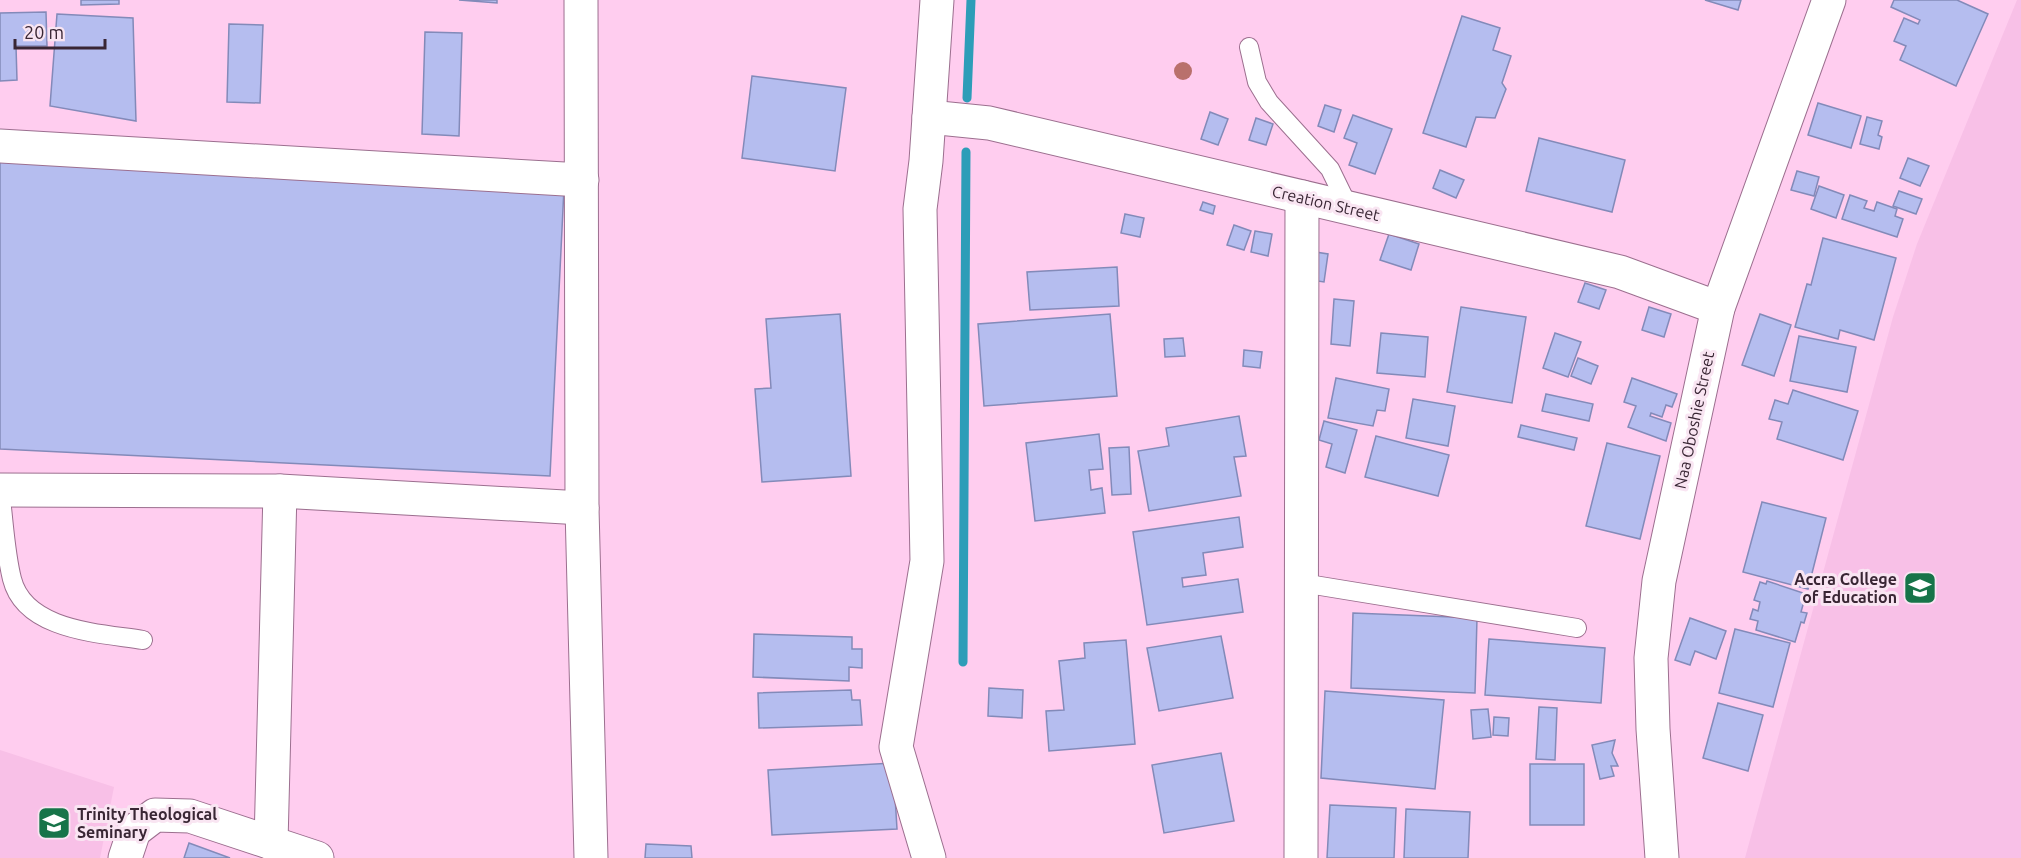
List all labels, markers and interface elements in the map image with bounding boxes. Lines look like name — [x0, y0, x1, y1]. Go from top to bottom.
scale bar — [15, 12, 105, 50]
text: 20 m — [24, 22, 64, 42]
street label: Creation Street — [1270, 182, 1382, 224]
street label: Naa Oboshie Street — [1671, 349, 1717, 490]
place label: Accra College of Education — [1794, 570, 1897, 606]
school or university icon: Accra College of Education — [1902, 570, 1938, 606]
school or university icon: Trinity Theological Seminary — [36, 805, 72, 841]
place label: Trinity Theological Seminary — [77, 805, 217, 841]

